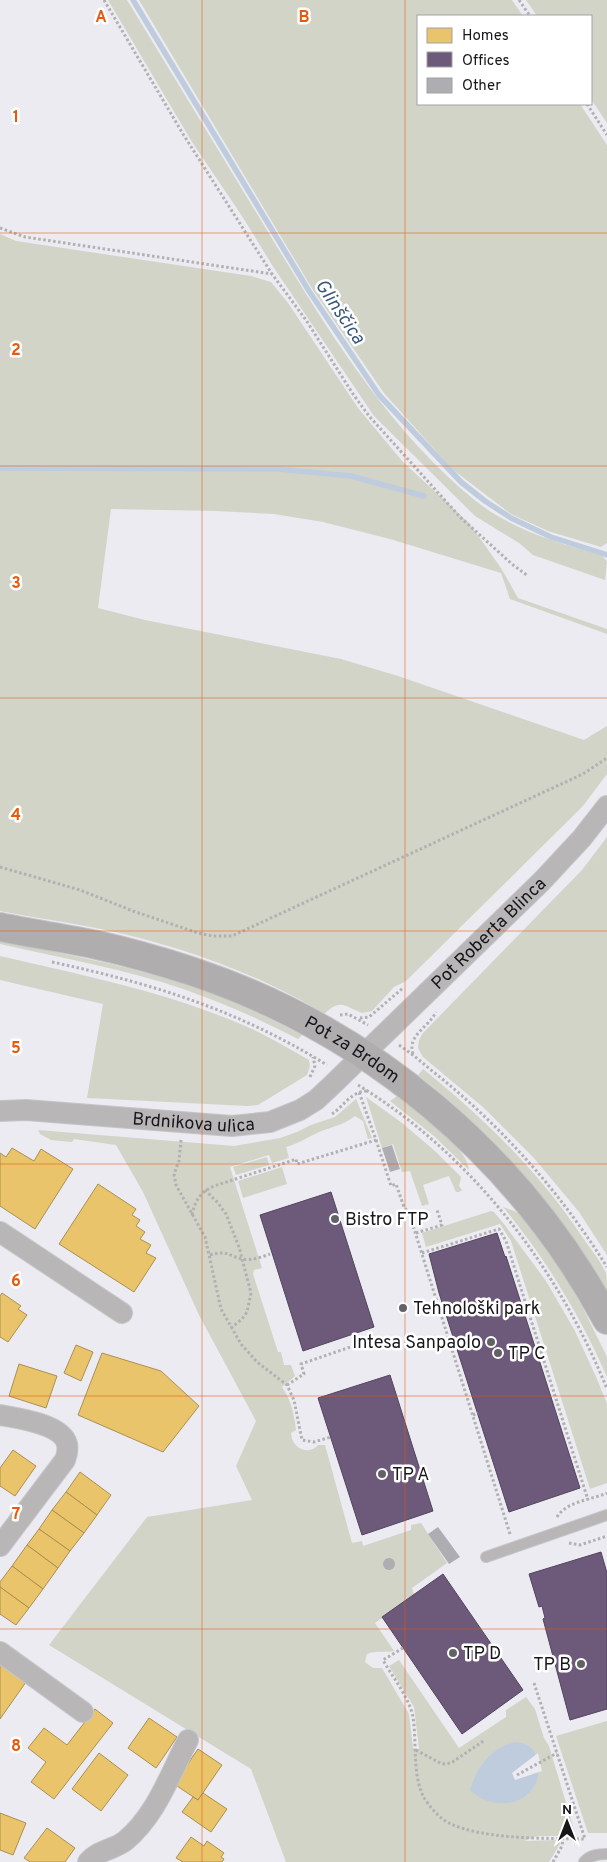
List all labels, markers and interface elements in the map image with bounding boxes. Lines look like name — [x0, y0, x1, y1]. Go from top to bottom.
text: A — [95, 8, 107, 28]
text: B — [298, 8, 310, 28]
legend — [417, 15, 592, 105]
text: Homes — [462, 27, 509, 46]
text: Offices — [462, 52, 509, 71]
text: Other — [462, 77, 501, 96]
text: 1 — [13, 108, 19, 128]
water label: Glinščica — [309, 275, 370, 349]
text: 2 — [11, 341, 21, 361]
text: 3 — [11, 574, 21, 594]
text: 4 — [11, 806, 21, 826]
street label: Pot Roberta Blinca — [427, 873, 552, 995]
street label: Pot za Brdom — [300, 1012, 404, 1089]
text: 5 — [11, 1039, 21, 1059]
street label: Brdnikova ulica — [131, 1108, 256, 1139]
place label: Bistro FTP — [345, 1209, 429, 1232]
marker: Bistro FTP — [329, 1213, 341, 1225]
text: 6 — [11, 1272, 21, 1292]
place label: Tehnološki park — [413, 1298, 540, 1321]
marker: Tehnološki park — [397, 1302, 409, 1314]
place label: Intesa Sanpaolo — [352, 1332, 481, 1355]
marker: Intesa Sanpaolo — [485, 1336, 497, 1348]
place label: TP C — [508, 1343, 546, 1366]
marker: TP C — [492, 1347, 504, 1359]
place label: TP A — [392, 1464, 430, 1487]
marker: TP A — [376, 1468, 388, 1480]
text: 7 — [12, 1505, 20, 1525]
place label: TP D — [463, 1643, 501, 1666]
marker: TP D — [447, 1647, 459, 1659]
place label: TP B — [533, 1654, 571, 1677]
marker: TP B — [575, 1658, 587, 1670]
text: 8 — [11, 1737, 21, 1757]
north arrow — [542, 1797, 592, 1847]
text: N — [562, 1802, 572, 1819]

